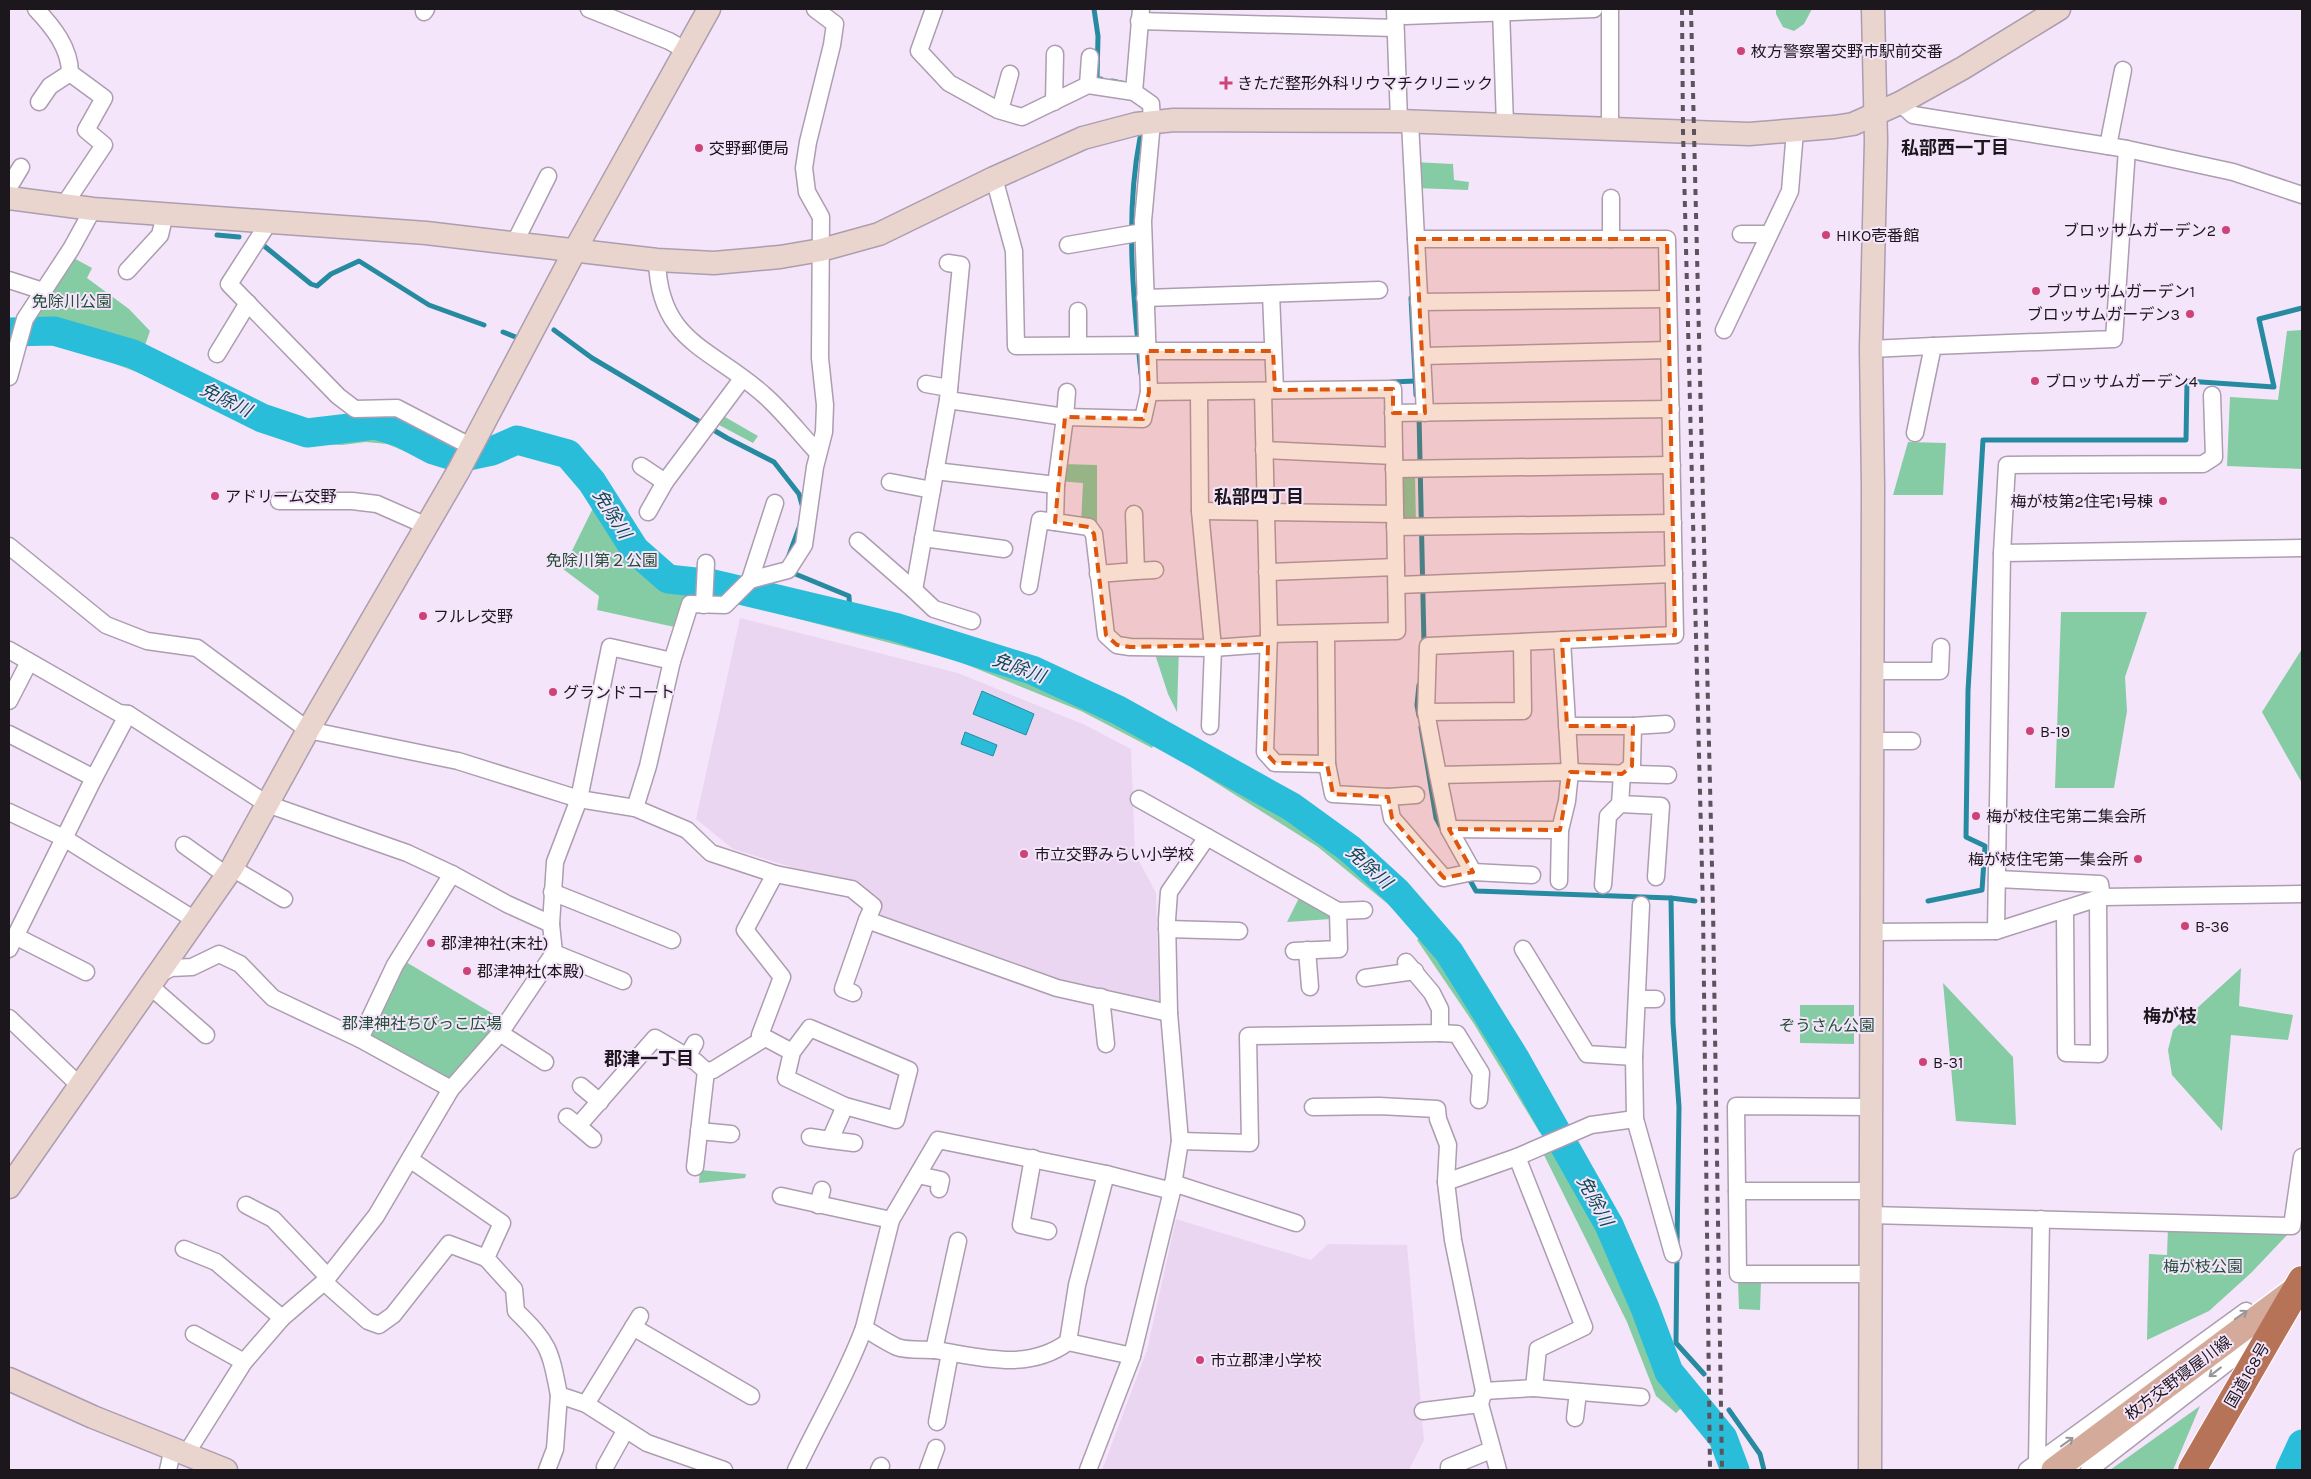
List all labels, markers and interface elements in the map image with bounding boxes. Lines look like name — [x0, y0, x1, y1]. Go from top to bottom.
place label: 枚方警察署交野市駅前交番 — [1751, 42, 1943, 61]
marker: 枚方警察署交野市駅前交番 — [1735, 45, 1747, 57]
place label: きただ整形外科リウマチクリニック — [1237, 74, 1493, 93]
marker: きただ整形外科リウマチクリニック — [1219, 76, 1233, 90]
district label: 私部西一丁目 — [1901, 137, 2009, 159]
place label: 交野郵便局 — [709, 139, 789, 158]
marker: 交野郵便局 — [693, 142, 705, 154]
place label: ブロッサムガーデン2 — [2063, 221, 2216, 240]
marker: ブロッサムガーデン2 — [2220, 224, 2232, 236]
place label: HIKO壱番館 — [1836, 226, 1919, 245]
marker: HIKO壱番館 — [1820, 229, 1832, 241]
place label: ブロッサムガーデン1 — [2046, 282, 2195, 301]
marker: ブロッサムガーデン1 — [2030, 285, 2042, 297]
park label: 免除川公園 — [32, 292, 112, 311]
place label: ブロッサムガーデン3 — [2027, 305, 2180, 324]
marker: ブロッサムガーデン3 — [2184, 308, 2196, 320]
place label: ブロッサムガーデン4 — [2045, 372, 2198, 391]
marker: ブロッサムガーデン4 — [2029, 375, 2041, 387]
water label: 免除川 — [197, 378, 257, 423]
water label: 免除川 — [588, 485, 637, 544]
district label: 私部四丁目 — [1214, 486, 1304, 508]
place label: アドリーム交野 — [225, 487, 337, 506]
marker: アドリーム交野 — [209, 490, 221, 502]
place label: 梅が枝第2住宅1号棟 — [2010, 492, 2153, 511]
marker: 梅が枝第2住宅1号棟 — [2157, 495, 2169, 507]
park label: 免除川第２公園 — [546, 551, 658, 570]
place label: フルレ交野 — [433, 607, 513, 626]
marker: フルレ交野 — [417, 610, 429, 622]
water label: 免除川 — [990, 648, 1050, 688]
place label: グランドコート — [563, 683, 675, 702]
marker: グランドコート — [547, 686, 559, 698]
place label: B-19 — [2040, 722, 2070, 741]
marker: B-19 — [2024, 725, 2036, 737]
place label: 梅が枝住宅第二集会所 — [1986, 807, 2146, 826]
marker: 梅が枝住宅第二集会所 — [1970, 810, 1982, 822]
water label: 免除川 — [1342, 841, 1398, 895]
place label: 市立交野みらい小学校 — [1034, 845, 1194, 864]
marker: 市立交野みらい小学校 — [1018, 848, 1030, 860]
place label: 梅が枝住宅第一集会所 — [1968, 850, 2128, 869]
marker: 梅が枝住宅第一集会所 — [2132, 853, 2144, 865]
place label: B-36 — [2195, 917, 2229, 936]
marker: B-36 — [2179, 920, 2191, 932]
place label: 郡津神社(末社) — [441, 934, 548, 953]
marker: 郡津神社(末社) — [425, 937, 437, 949]
place label: 郡津神社(本殿) — [477, 962, 584, 981]
marker: 郡津神社(本殿) — [461, 965, 473, 977]
district label: 梅が枝 — [2143, 1005, 2197, 1027]
park label: 郡津神社ちびっこ広場 — [342, 1014, 502, 1033]
park label: ぞうさん公園 — [1779, 1016, 1875, 1035]
district label: 郡津一丁目 — [604, 1048, 694, 1070]
place label: B-31 — [1933, 1053, 1963, 1072]
marker: B-31 — [1917, 1056, 1929, 1068]
water label: 免除川 — [1572, 1172, 1619, 1232]
park label: 梅が枝公園 — [2163, 1257, 2243, 1276]
one-way arrow — [2234, 1310, 2248, 1320]
street label: 枚方交野寝屋川線 — [2121, 1332, 2235, 1424]
street label: 国道168号 — [2221, 1339, 2273, 1411]
place label: 市立郡津小学校 — [1210, 1351, 1322, 1370]
marker: 市立郡津小学校 — [1194, 1354, 1206, 1366]
one-way arrow — [2209, 1367, 2222, 1378]
one-way arrow — [2060, 1436, 2073, 1447]

